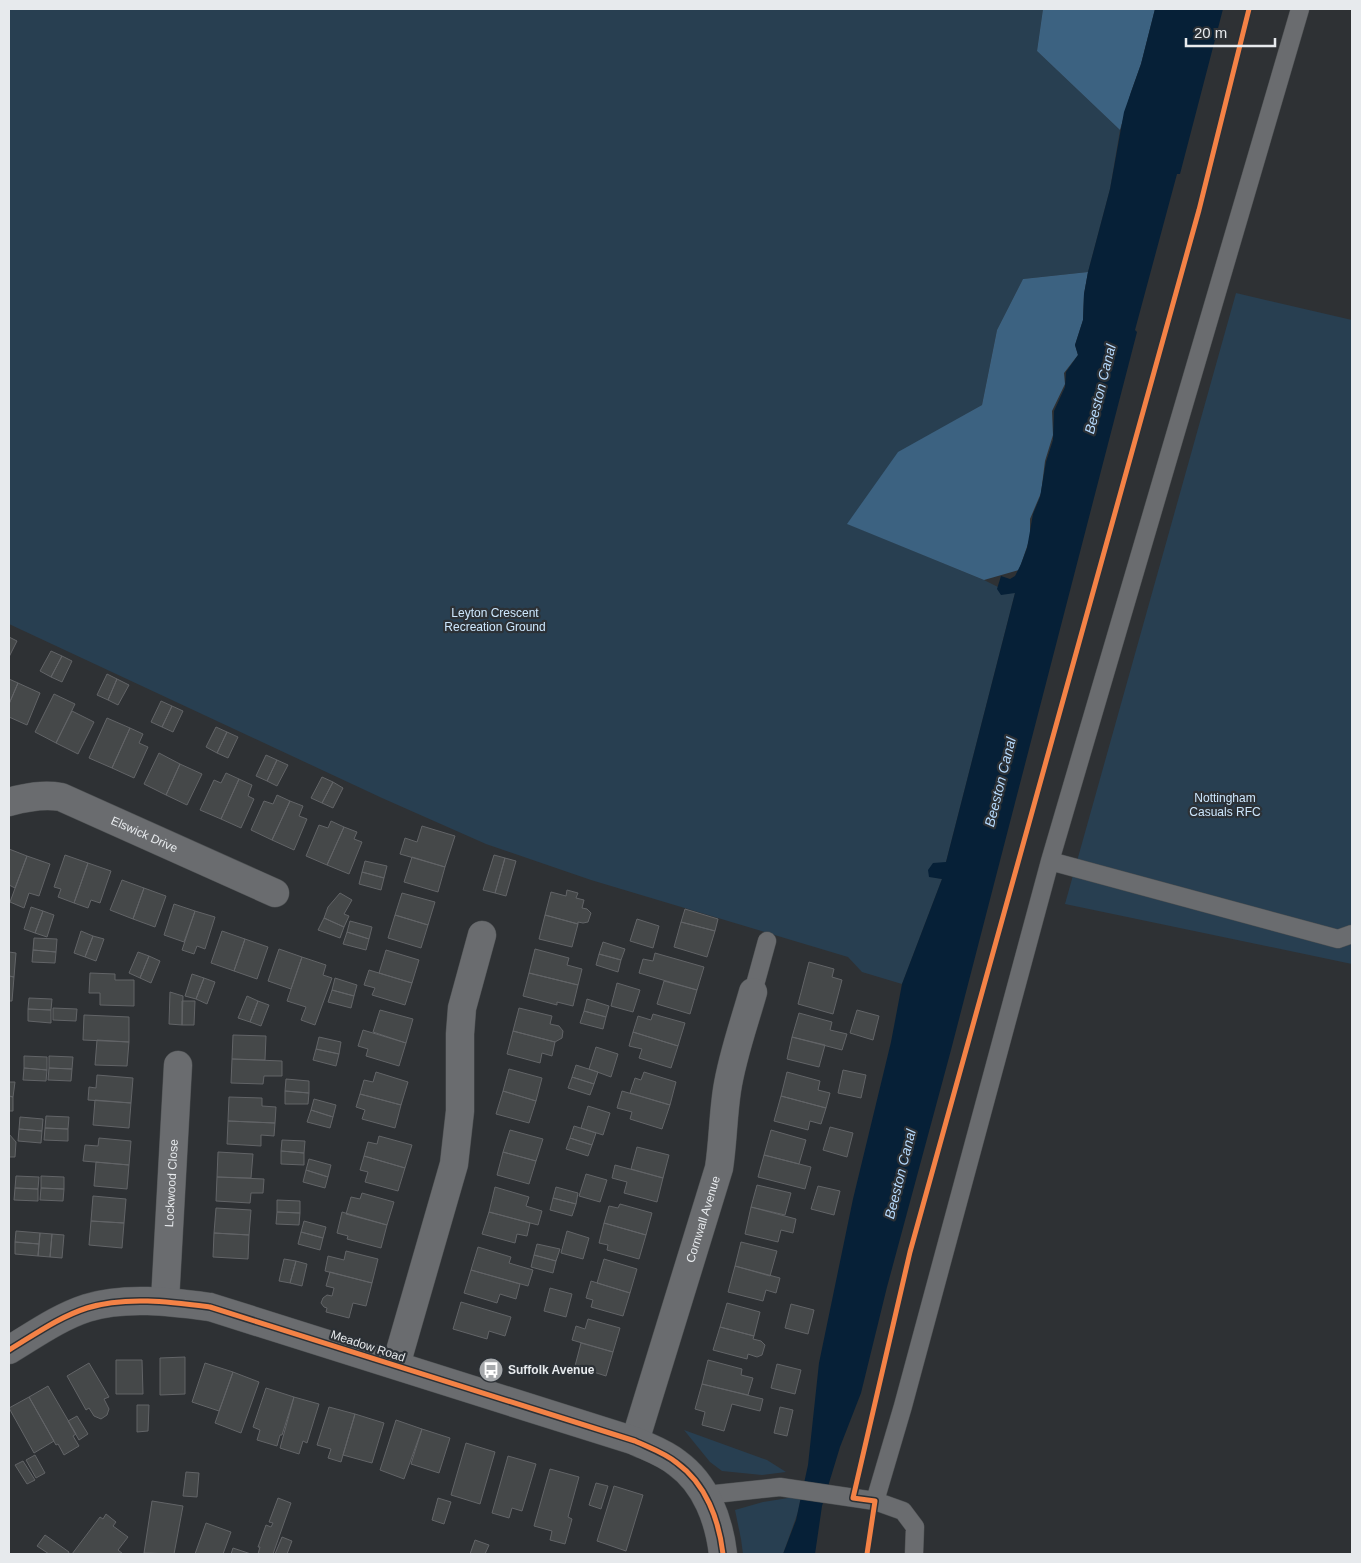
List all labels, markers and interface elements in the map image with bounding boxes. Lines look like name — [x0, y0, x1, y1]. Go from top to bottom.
scale bar — [1186, 15, 1275, 47]
text: 20 m — [1194, 24, 1227, 41]
water label: Beeston Canal — [1081, 342, 1119, 435]
park label: Leyton Crescent Recreation Ground — [444, 606, 546, 634]
water label: Beeston Canal — [981, 735, 1019, 828]
park label: Nottingham Casuals RFC — [1189, 791, 1261, 819]
street label: Elswick Drive — [109, 813, 180, 856]
water label: Beeston Canal — [881, 1127, 919, 1220]
street label: Lockwood Close — [162, 1138, 181, 1228]
street label: Cornwall Avenue — [683, 1174, 723, 1264]
street label: Meadow Road — [329, 1327, 407, 1365]
bus stop icon: Suffolk Avenue — [478, 1357, 504, 1383]
place label: Suffolk Avenue — [508, 1363, 595, 1377]

